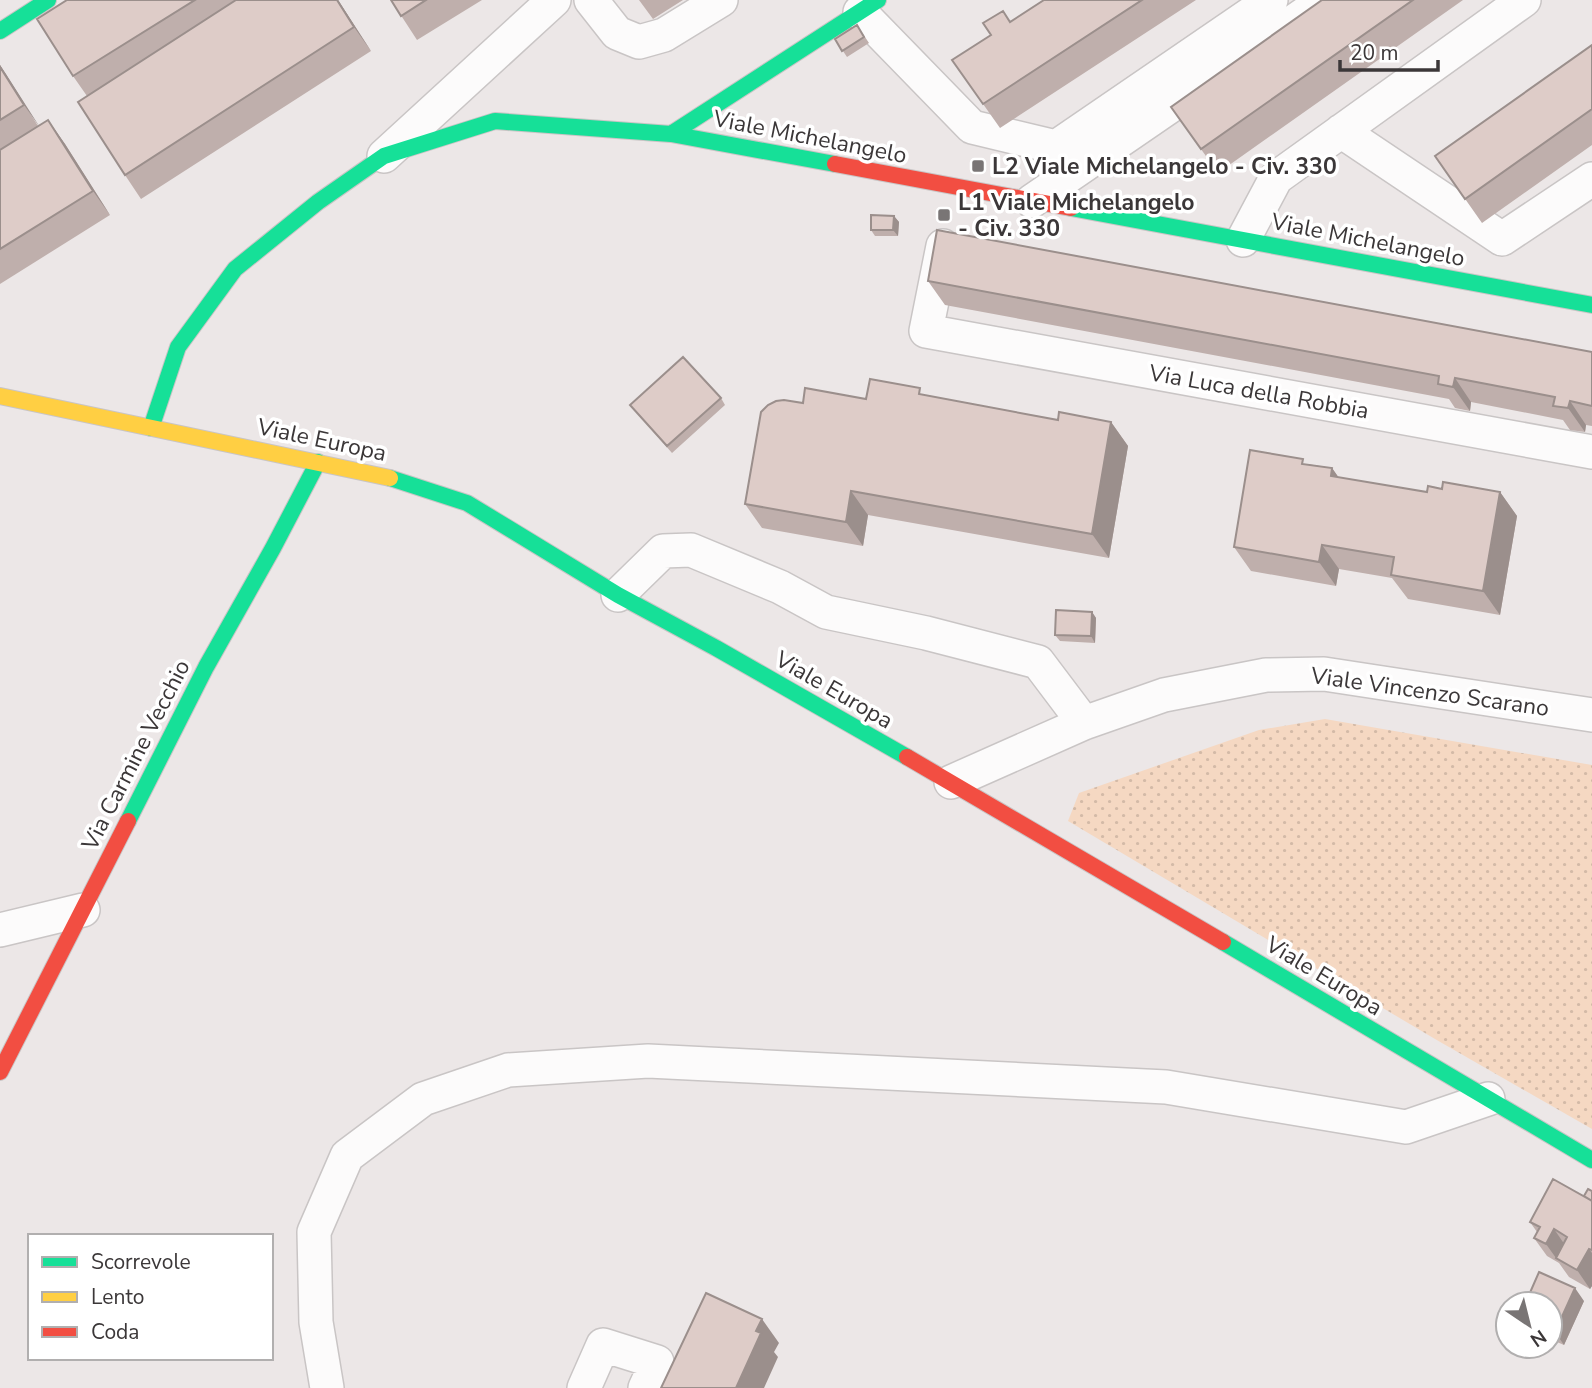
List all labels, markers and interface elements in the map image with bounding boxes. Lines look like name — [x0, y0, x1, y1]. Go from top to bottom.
scale bar — [1340, 28, 1438, 72]
text: 20 m — [1350, 39, 1399, 67]
street label: Viale Michelangelo — [710, 103, 909, 171]
place label: L2 Viale Michelangelo - Civ. 330 — [992, 151, 1337, 182]
marker: L2 Viale Michelangelo - Civ. 330 — [970, 158, 986, 174]
place label: L1 Viale Michelangelo - Civ. 330 — [958, 187, 1195, 244]
street label: Viale Michelangelo — [1268, 206, 1467, 274]
marker: L1 Viale Michelangelo - Civ. 330 — [936, 207, 952, 223]
street label: Via Luca della Robbia — [1146, 357, 1371, 427]
street label: Viale Europa — [254, 411, 389, 469]
street label: Viale Europa — [769, 643, 898, 736]
street label: Via Carmine Vecchio — [74, 654, 197, 857]
street label: Viale Vincenzo Scarano — [1308, 660, 1551, 724]
street label: Viale Europa — [1259, 928, 1388, 1023]
legend — [28, 1234, 273, 1360]
text: Scorrevole — [91, 1248, 191, 1276]
text: Lento — [91, 1283, 144, 1311]
north arrow — [1494, 1290, 1564, 1360]
text: Coda — [91, 1318, 139, 1346]
text: N — [1525, 1323, 1551, 1353]

